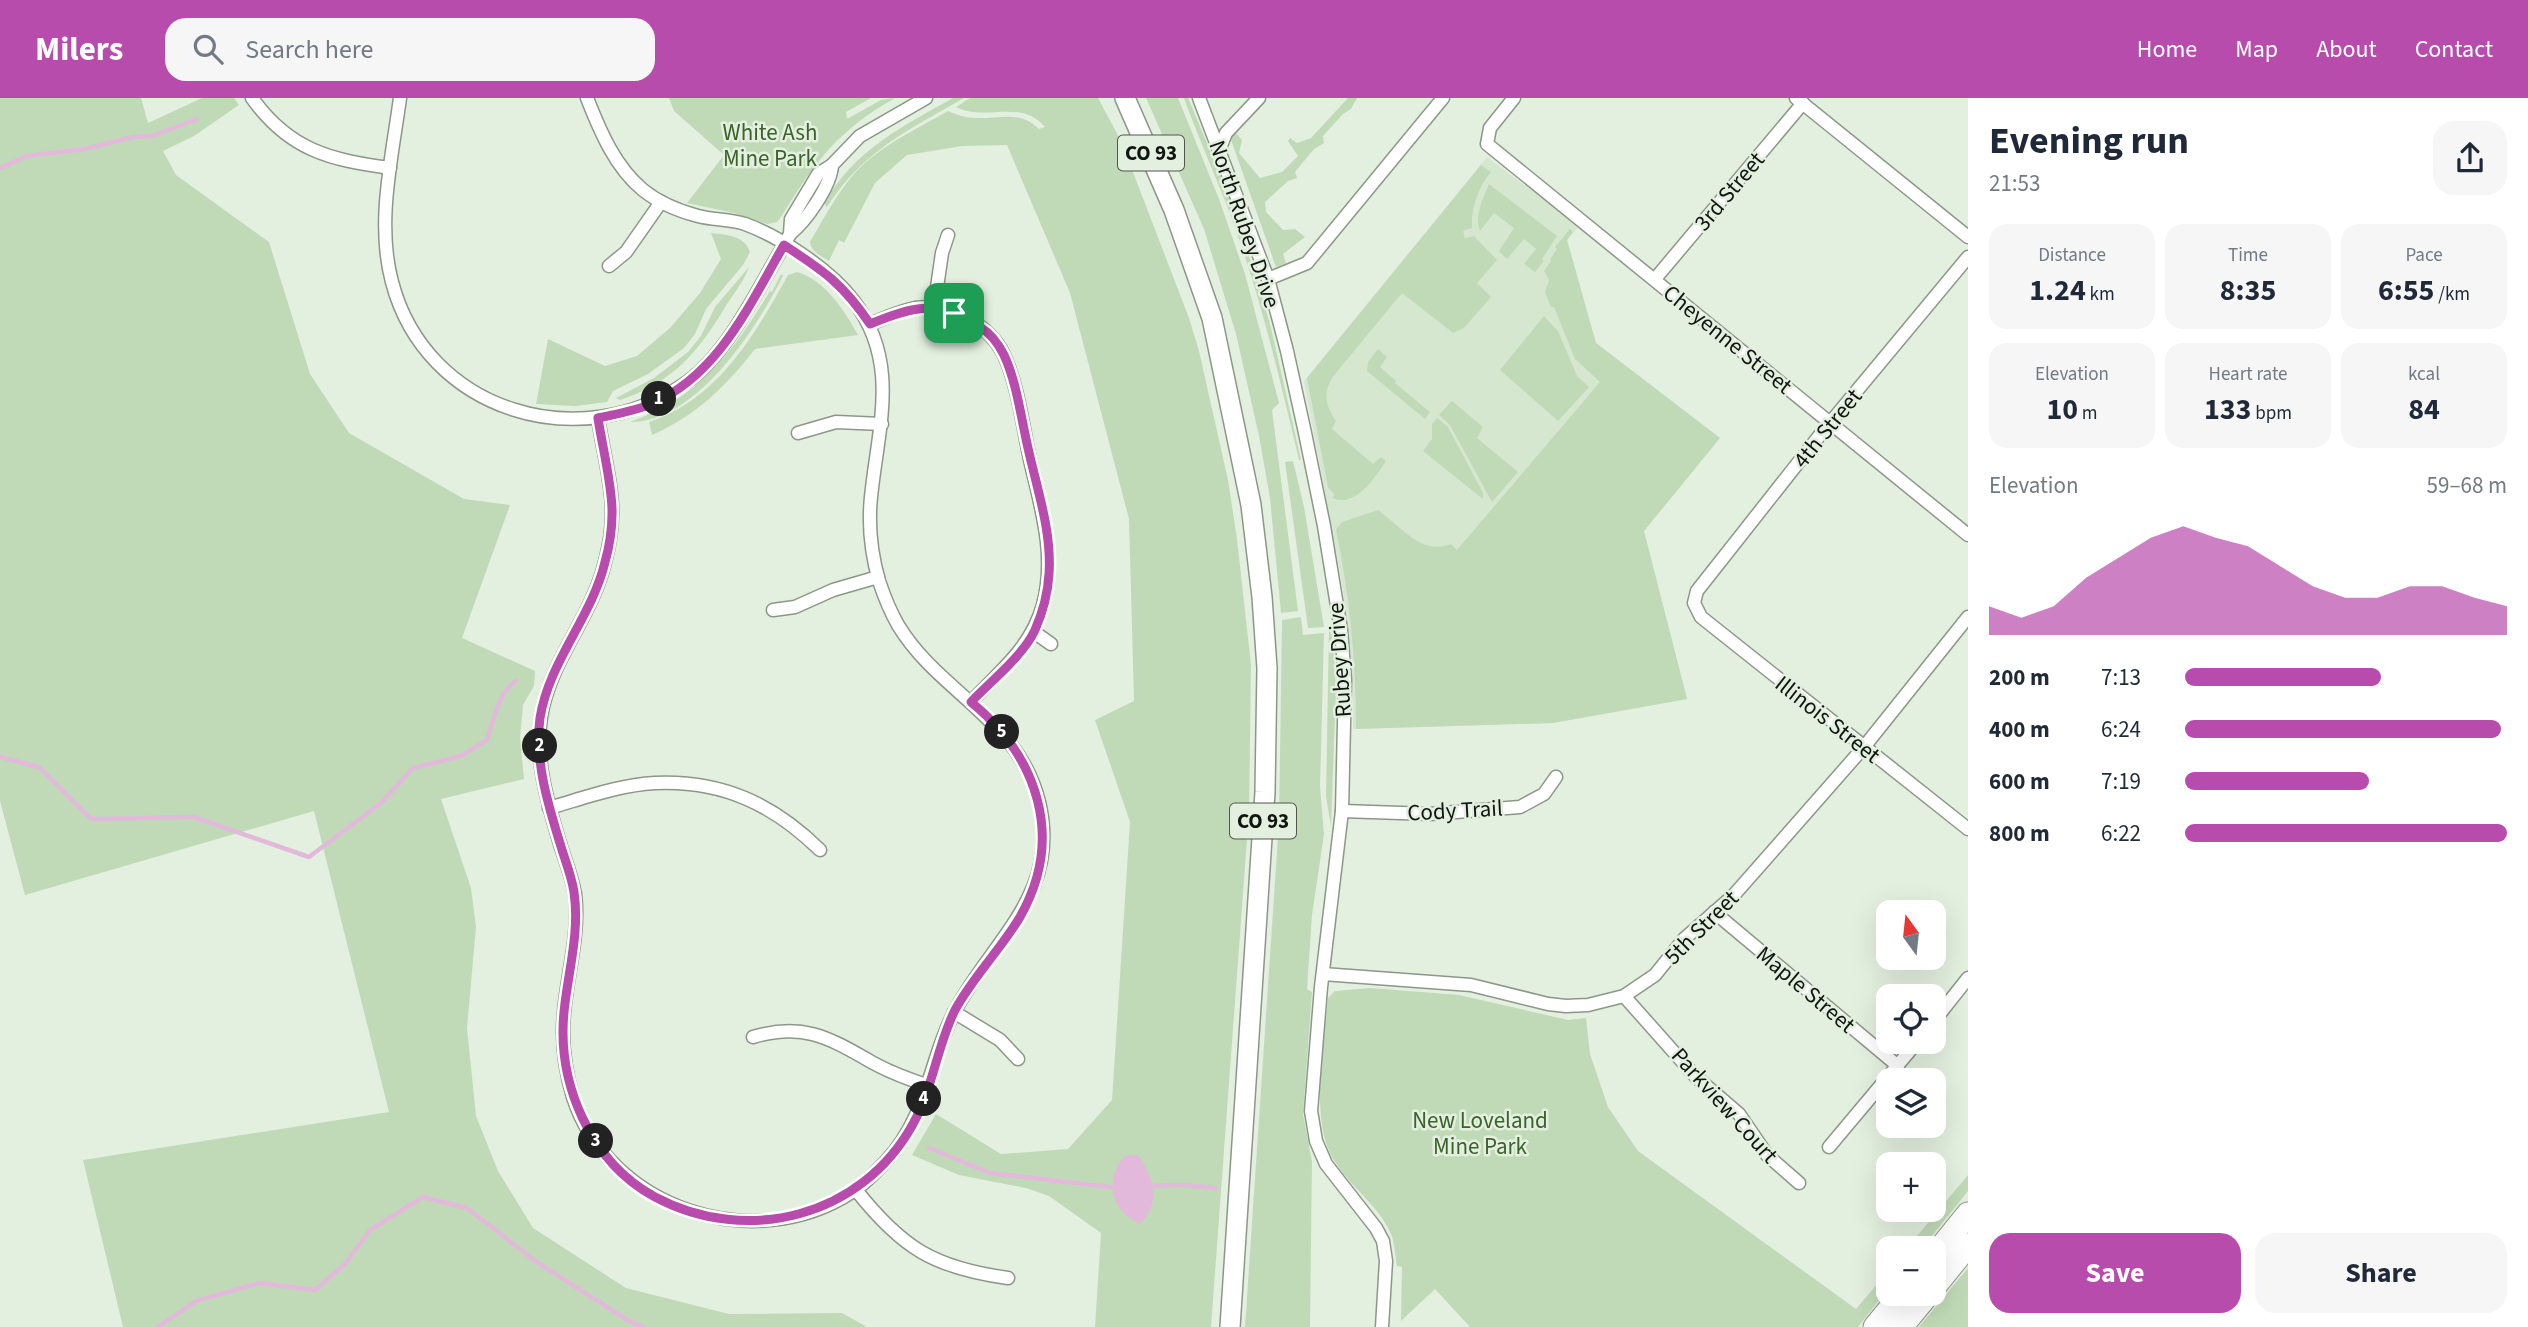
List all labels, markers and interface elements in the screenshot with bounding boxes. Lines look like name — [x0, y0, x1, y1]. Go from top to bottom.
search box — [165, 18, 655, 81]
text: Milers — [35, 26, 123, 73]
icon: search — [189, 30, 227, 68]
text: Search here — [245, 31, 373, 68]
text: Home — [2137, 32, 2197, 67]
text: Map — [2235, 32, 2278, 67]
text: About — [2316, 32, 2377, 67]
text: Contact — [2415, 32, 2493, 67]
text: Evening run — [1989, 114, 2189, 168]
park label: White Ash Mine Park — [723, 116, 818, 175]
button: share — [2433, 121, 2507, 195]
road number: CO 93 — [1118, 136, 1184, 170]
street label: North Rubey Drive — [1200, 136, 1289, 312]
street label: 3rd Street — [1686, 144, 1772, 238]
text: 21:53 — [1989, 167, 2040, 200]
text: Distance — [2038, 242, 2106, 269]
text: Time — [2228, 242, 2268, 269]
text: Pace — [2405, 242, 2443, 269]
text: 1.24 — [2029, 269, 2086, 312]
text: 8:35 — [2220, 269, 2276, 312]
text: 6:55 — [2378, 269, 2434, 312]
street label: Cheyenne Street — [1656, 277, 1800, 402]
text: km — [2086, 281, 2115, 308]
text: /km — [2434, 281, 2470, 308]
pin — [924, 283, 984, 343]
icon: arrive — [935, 294, 973, 332]
text: Elevation — [2035, 361, 2109, 388]
text: Heart rate — [2209, 361, 2288, 388]
text: kcal — [2408, 361, 2440, 388]
street label: 4th Street — [1785, 381, 1870, 475]
pin: 1 — [642, 382, 676, 416]
text: 1 — [653, 385, 664, 412]
text: 10 — [2046, 388, 2078, 431]
text: 133 — [2204, 388, 2251, 431]
text: 84 — [2408, 388, 2440, 431]
text: m — [2078, 400, 2098, 427]
text: bpm — [2251, 400, 2292, 427]
text: Elevation — [1989, 469, 2079, 502]
text: 59–68 m — [2427, 469, 2507, 502]
street label: Rubey Drive — [1319, 601, 1360, 718]
text: 200 m — [1989, 661, 2050, 694]
text: 7:13 — [2101, 661, 2141, 694]
street label: Illinois Street — [1768, 668, 1888, 771]
text: 400 m — [1989, 713, 2050, 746]
text: 6:24 — [2101, 713, 2141, 746]
pin: 5 — [984, 714, 1020, 750]
text: 5 — [996, 718, 1007, 745]
pin: 2 — [522, 728, 558, 764]
text: 2 — [534, 732, 545, 759]
text: 600 m — [1989, 765, 2050, 798]
text: 7:19 — [2101, 765, 2141, 798]
street label: Cody Trail — [1406, 792, 1504, 829]
road number: CO 93 — [1230, 804, 1296, 838]
text: 800 m — [1989, 817, 2050, 850]
text: 6:22 — [2101, 817, 2141, 850]
street label: 5th Street — [1656, 882, 1746, 972]
north arrow — [1876, 900, 1946, 970]
map controls — [1876, 900, 1946, 1306]
street label: Maple Street — [1749, 938, 1863, 1041]
button: locate — [1876, 984, 1946, 1054]
street label: Parkview Court — [1664, 1040, 1786, 1171]
button: layers — [1876, 1068, 1946, 1138]
pin: 4 — [906, 1082, 942, 1116]
text: 4 — [918, 1085, 929, 1112]
park label: New Loveland Mine Park — [1412, 1104, 1548, 1163]
pin: 3 — [578, 1124, 614, 1158]
text: 3 — [590, 1127, 601, 1154]
button: + — [1876, 1152, 1946, 1222]
button: Save — [1989, 1233, 2241, 1313]
button: Share — [2255, 1233, 2507, 1313]
button: − — [1876, 1236, 1946, 1306]

